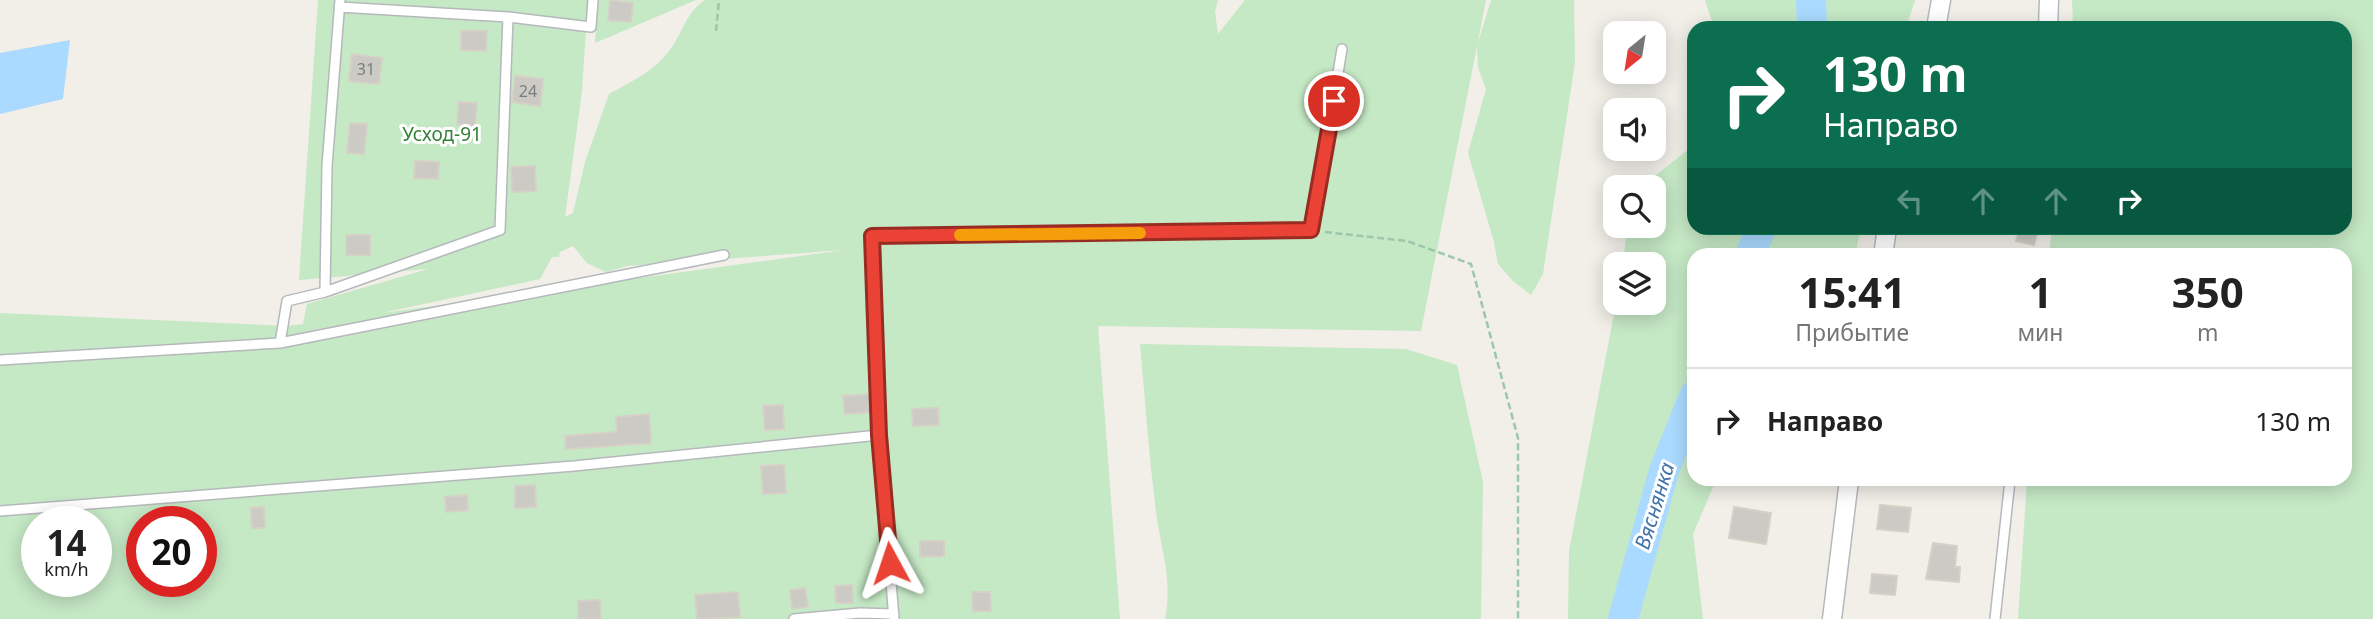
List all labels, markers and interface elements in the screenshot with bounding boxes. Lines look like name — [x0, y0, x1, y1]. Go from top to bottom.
north arrow — [1603, 21, 1666, 84]
map controls — [1603, 21, 1666, 315]
text: 130 m — [1823, 40, 1968, 106]
icon: right — [1708, 49, 1799, 140]
house number: 31 — [357, 58, 375, 80]
pin — [1304, 71, 1364, 131]
house number: 24 — [519, 80, 537, 102]
icon: arrive — [1315, 82, 1353, 120]
button: sound — [1603, 98, 1666, 161]
text: Направо — [1823, 103, 1958, 146]
park label: Усход-91 — [402, 121, 482, 147]
button: search — [1603, 175, 1666, 238]
icon: left — [1891, 182, 1929, 220]
icon: ahead — [1964, 182, 2002, 220]
icon: ahead — [2037, 182, 2075, 220]
icon: right — [2110, 182, 2148, 220]
button: layers — [1603, 252, 1666, 315]
text: 15:41 — [1798, 263, 1906, 320]
text: 1 — [2028, 263, 2052, 320]
text: 350 — [2172, 263, 2244, 320]
text: Прибытие — [1795, 316, 1909, 348]
text: мин — [2017, 316, 2063, 348]
text: m — [2197, 316, 2219, 348]
icon: right — [1708, 402, 1746, 440]
text: Направо — [1767, 403, 1883, 439]
text: 130 m — [2255, 403, 2331, 439]
water label: Вяснянка — [1628, 459, 1681, 553]
speed limit sign: 20 — [126, 506, 217, 597]
text: 14 — [46, 519, 87, 566]
position arrow — [853, 526, 927, 600]
text: km/h — [44, 557, 89, 581]

